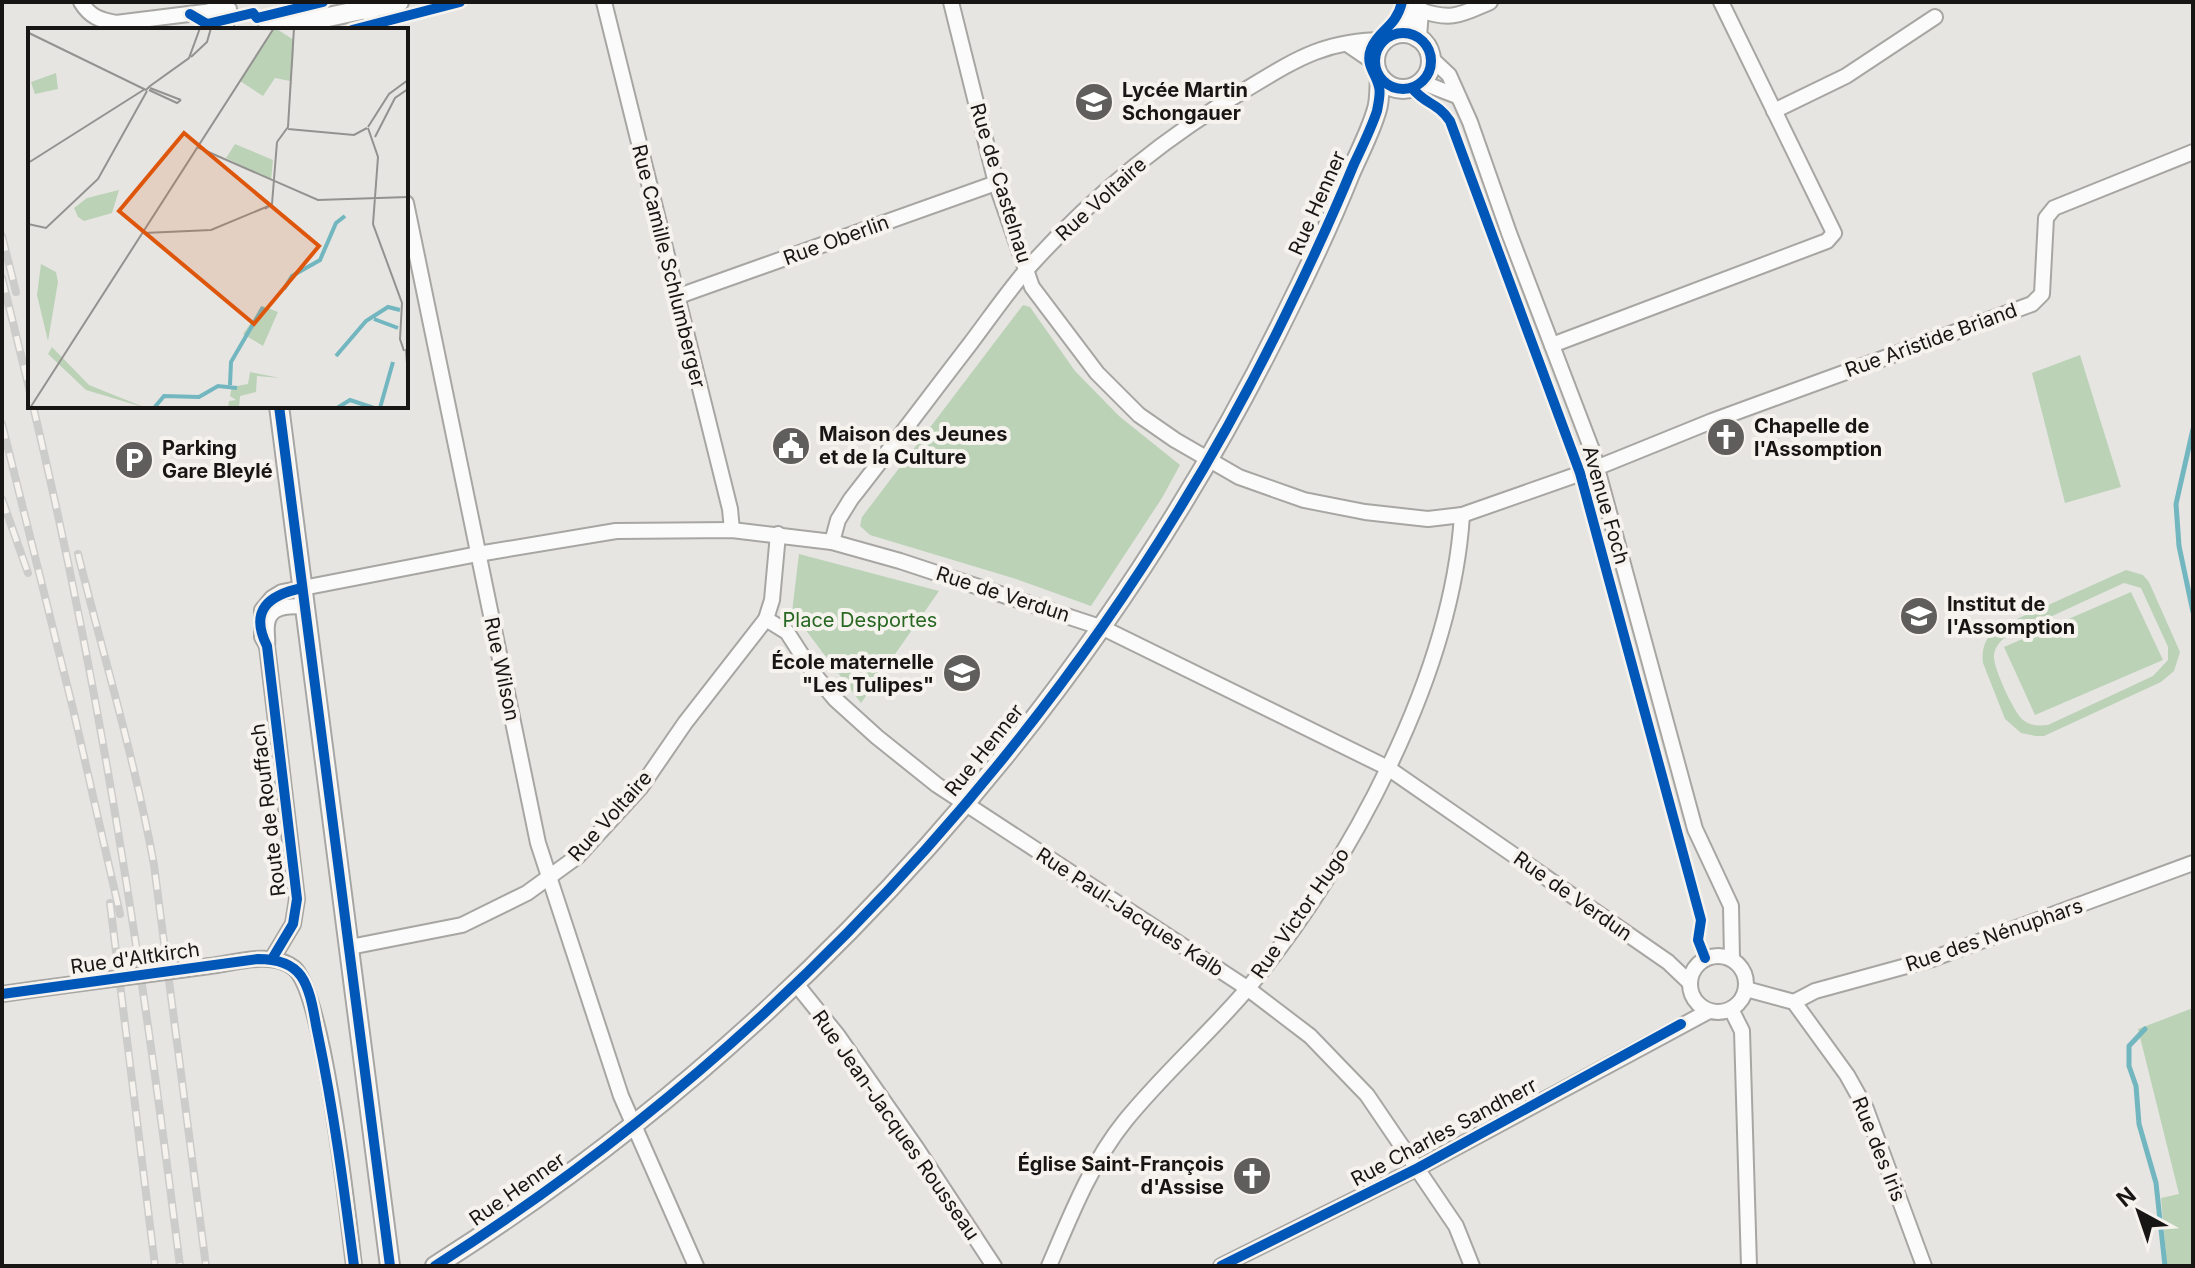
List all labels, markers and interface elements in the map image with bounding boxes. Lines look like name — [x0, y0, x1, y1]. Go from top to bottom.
inset map — [28, 28, 408, 408]
place label: Lycée Martin Schongauer — [1122, 78, 1248, 125]
school or university icon: Lycée Martin Schongauer — [1073, 81, 1115, 123]
street label: Rue de Castelnau — [965, 100, 1037, 266]
street label: Rue Camille Schlumberger — [627, 142, 711, 391]
street label: Rue Henner — [1283, 147, 1351, 259]
street label: Rue Voltaire — [1051, 152, 1151, 246]
street label: Rue Oberlin — [780, 210, 892, 270]
street label: Rue Aristide Briand — [1842, 298, 2020, 382]
place label: Chapelle de l'Assomption — [1754, 414, 1882, 461]
church icon: Chapelle de l'Assomption — [1705, 416, 1747, 458]
place label: Maison des Jeunes et de la Culture — [819, 422, 1007, 469]
public building icon: Maison des Jeunes et de la Culture — [770, 425, 812, 467]
place label: Parking Gare Bleylé — [162, 436, 273, 483]
parking icon: Parking Gare Bleylé — [113, 439, 155, 481]
street label: Avenue Foch — [1578, 443, 1634, 567]
street label: Rue de Verdun — [933, 561, 1073, 627]
place label: Institut de l'Assomption — [1947, 592, 2075, 639]
school or university icon: Institut de l'Assomption — [1898, 595, 1940, 637]
park label: Place Desportes — [783, 608, 937, 632]
street label: Rue Wilson — [479, 615, 525, 723]
place label: École maternelle "Les Tulipes" — [771, 649, 934, 697]
school or university icon: École maternelle "Les Tulipes" — [941, 652, 983, 694]
street label: Rue Henner — [940, 699, 1029, 801]
street label: Route de Rouffach — [245, 722, 291, 898]
street label: Rue Voltaire — [563, 766, 657, 866]
street label: Rue Paul-Jacques Kalb — [1032, 842, 1228, 982]
street label: Rue Victor Hugo — [1246, 843, 1354, 983]
street label: Rue de Verdun — [1509, 846, 1637, 946]
street label: Rue des Nénuphars — [1902, 893, 2086, 977]
street label: Rue d'Altkirch — [69, 937, 201, 979]
street label: Rue Jean-Jacques Rousseau — [807, 1005, 985, 1245]
street label: Rue Charles Sandherr — [1347, 1073, 1541, 1191]
street label: Rue des Iris — [1847, 1093, 1911, 1205]
street label: Rue Henner — [465, 1147, 570, 1231]
place label: Église Saint-François d'Assise — [1018, 1151, 1224, 1199]
church icon: Église Saint-François d'Assise — [1231, 1155, 1273, 1197]
north arrow — [2099, 1172, 2179, 1252]
text: N — [2111, 1181, 2141, 1212]

